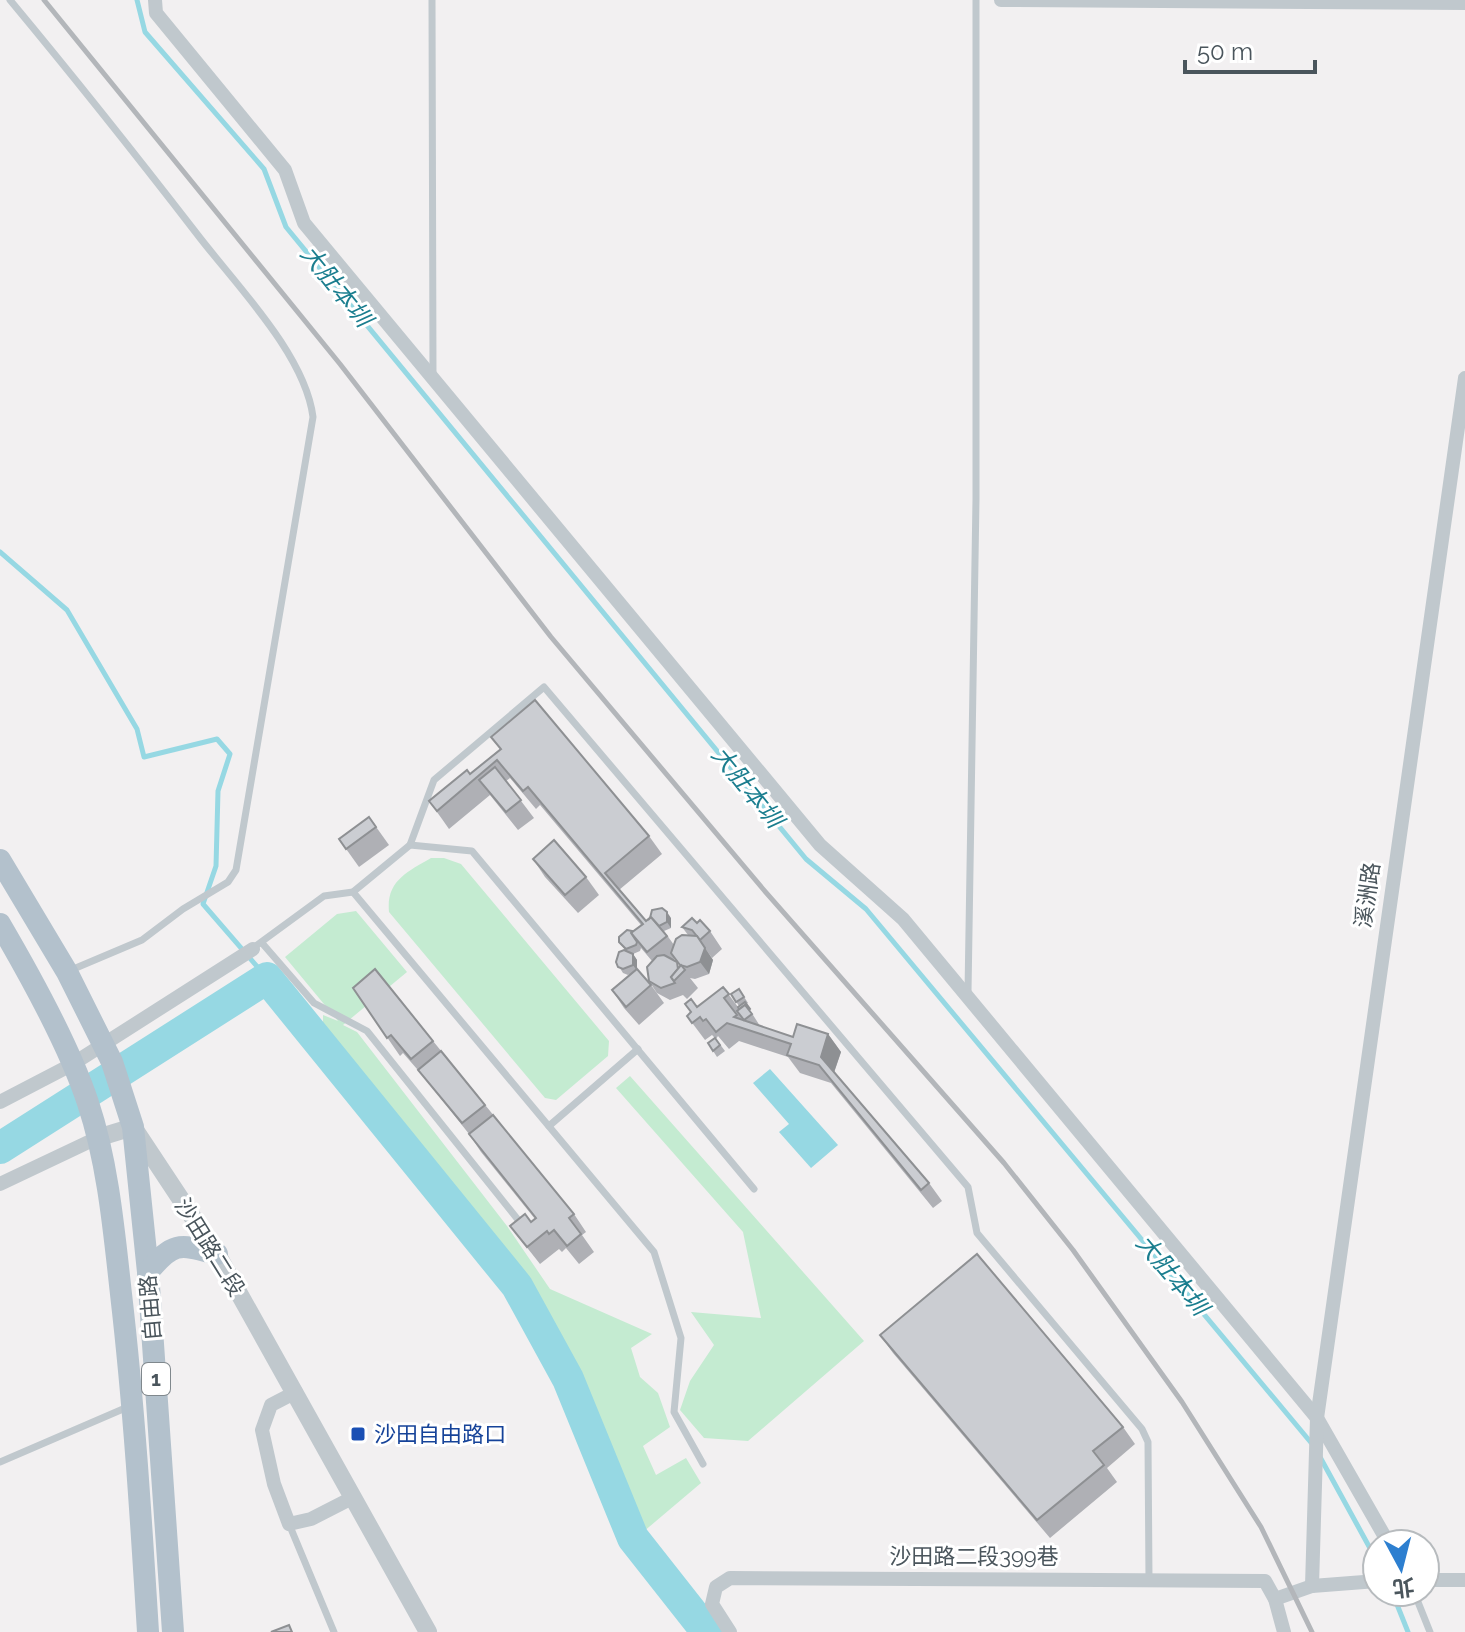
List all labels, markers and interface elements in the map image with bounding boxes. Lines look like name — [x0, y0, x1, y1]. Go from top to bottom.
scale bar — [1185, 24, 1315, 74]
text: 50 m — [1197, 37, 1253, 66]
water label: 大肚本圳 — [295, 239, 380, 334]
water label: 大肚本圳 — [706, 740, 791, 835]
street label: 溪洲路 — [1350, 861, 1384, 929]
street label: 沙田路二段 — [170, 1193, 250, 1301]
water label: 大肚本圳 — [1130, 1229, 1216, 1323]
street label: 自由路 — [134, 1274, 166, 1342]
road number: 1 — [142, 1363, 170, 1395]
place label: 沙田自由路口 — [374, 1421, 506, 1447]
marker: 沙田自由路口 — [349, 1425, 367, 1443]
north arrow — [1361, 1528, 1441, 1608]
street label: 沙田路二段399巷 — [889, 1543, 1059, 1569]
text: 北 — [1391, 1574, 1416, 1602]

